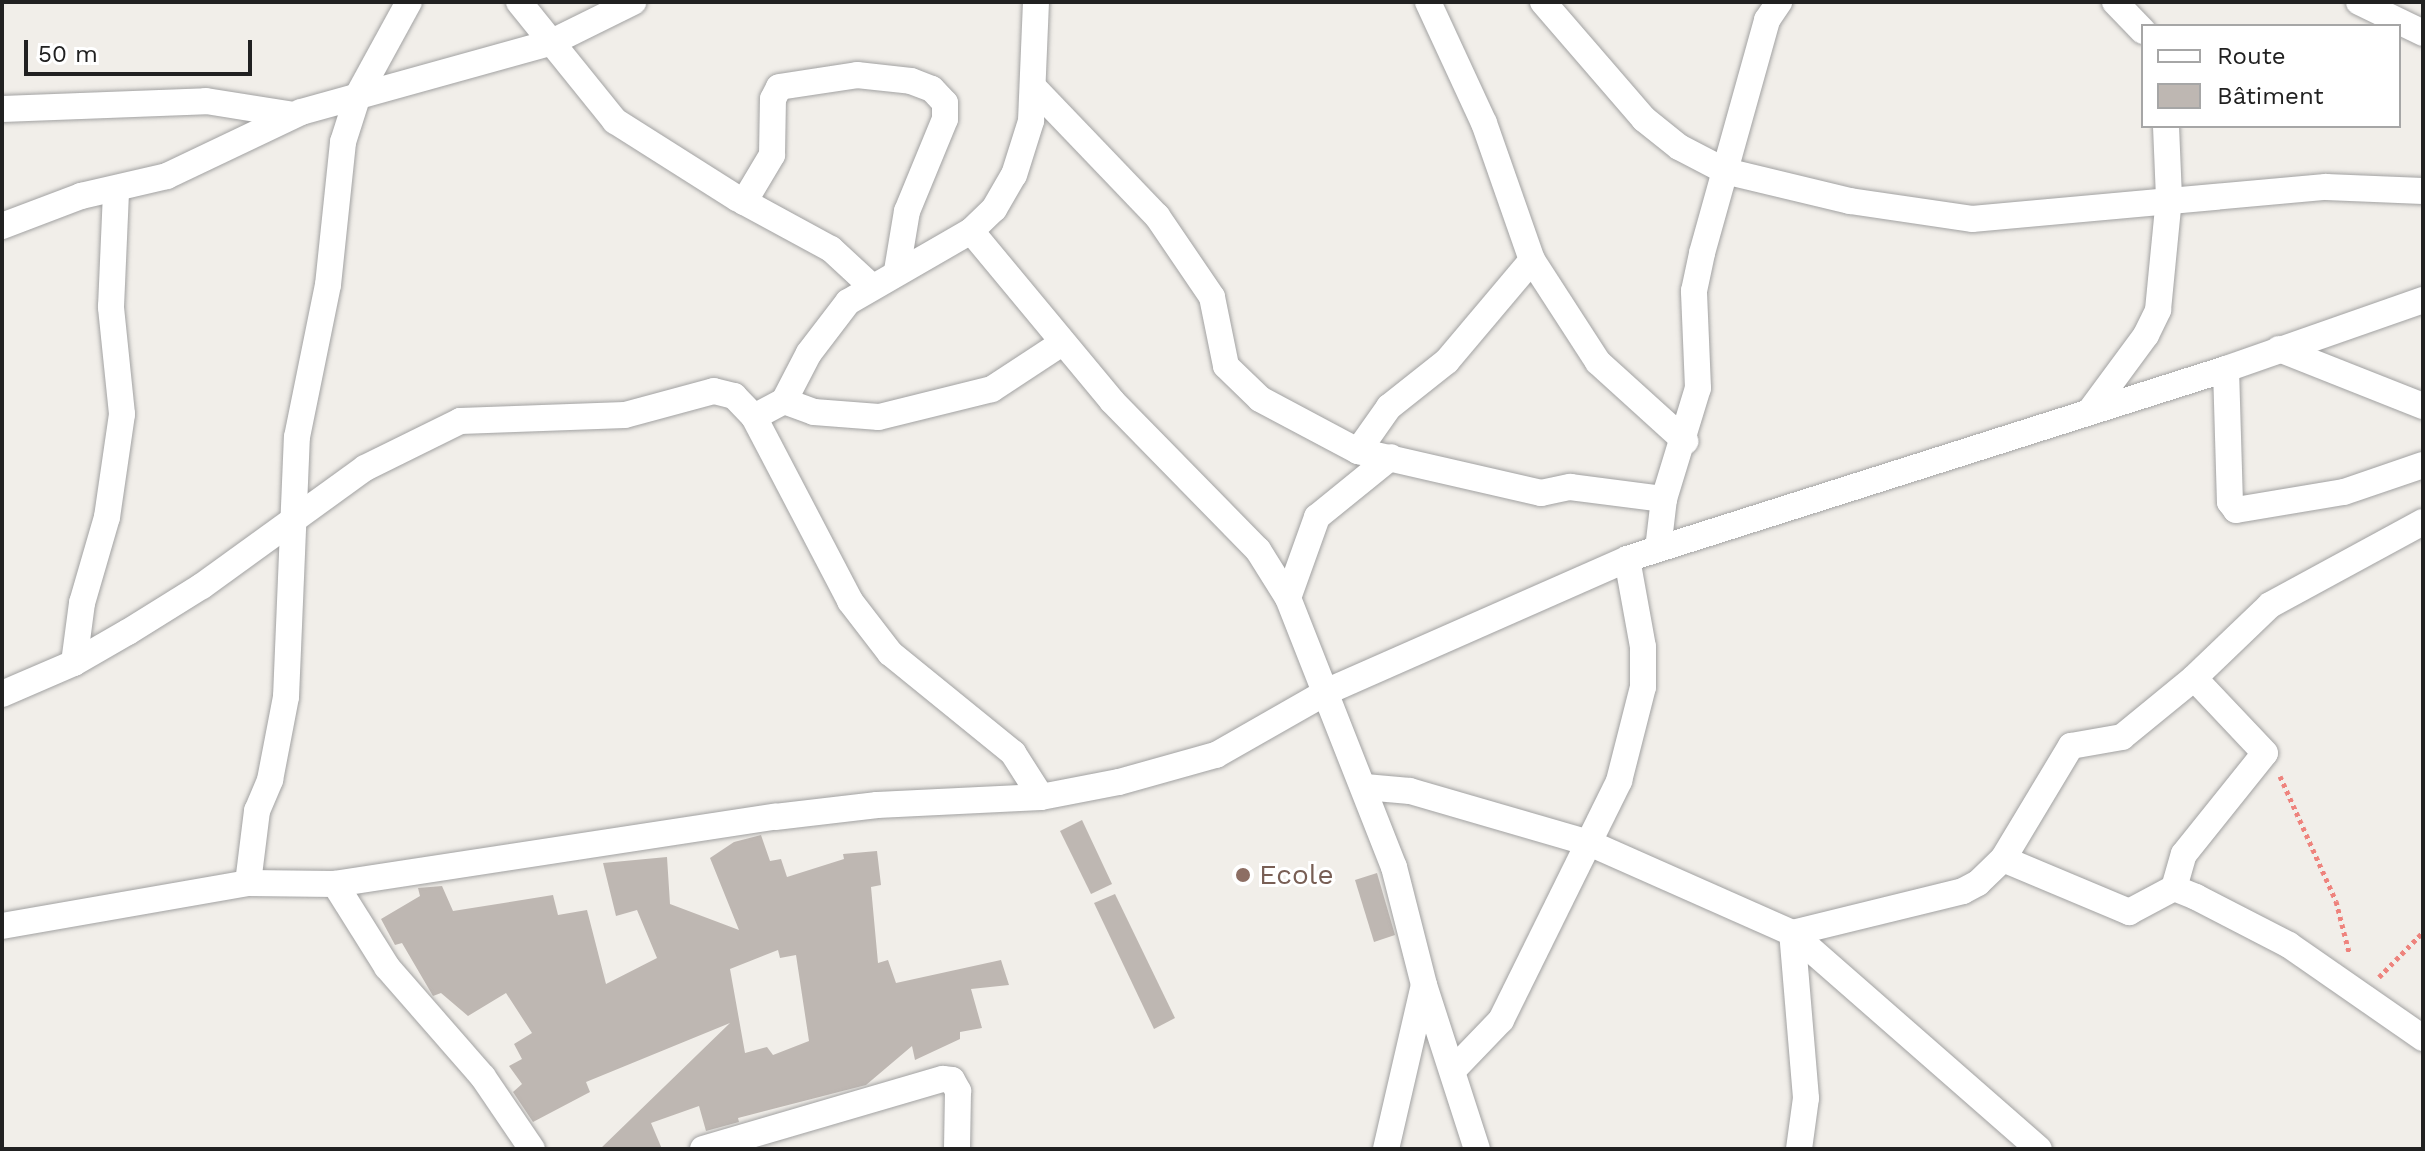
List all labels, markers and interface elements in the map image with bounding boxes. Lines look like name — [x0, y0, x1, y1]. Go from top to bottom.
scale bar — [28, 24, 256, 74]
legend — [2141, 24, 2401, 128]
text: 50 m — [38, 40, 98, 68]
text: Route — [2217, 42, 2286, 70]
text: Bâtiment — [2217, 82, 2324, 110]
place label: Ecole — [1259, 858, 1334, 892]
marker: Ecole — [1234, 866, 1252, 884]

